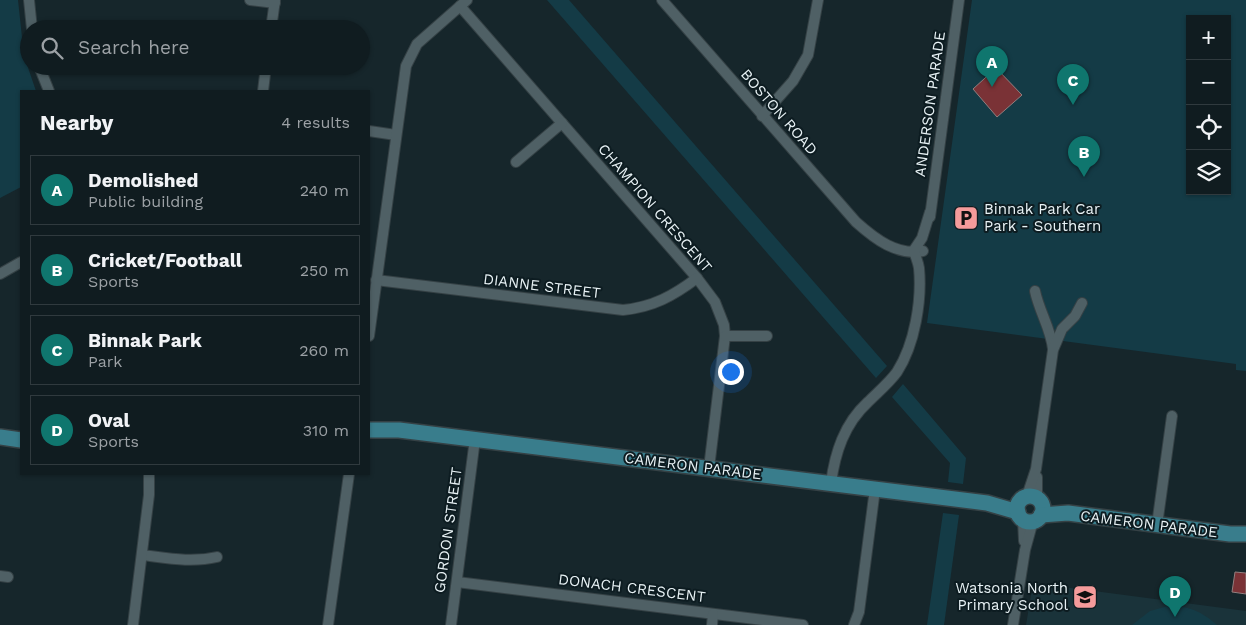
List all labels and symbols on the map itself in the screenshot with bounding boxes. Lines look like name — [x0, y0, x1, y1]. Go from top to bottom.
street label: ANDERSON PARADE — [911, 30, 949, 178]
pin: A — [976, 46, 1008, 87]
pin: C — [1057, 64, 1089, 105]
street label: BOSTON ROAD — [737, 65, 821, 159]
pin: B — [1068, 136, 1100, 177]
street label: CHAMPION CRESCENT — [594, 140, 716, 276]
place label: Binnak Park Car Park - Southern — [984, 200, 1101, 235]
parking icon: Binnak Park Car Park - Southern — [953, 205, 979, 231]
street label: DIANNE STREET — [482, 270, 602, 302]
your location — [718, 359, 744, 385]
street label: CAMERON PARADE — [623, 449, 763, 483]
street label: GORDON STREET — [430, 466, 466, 594]
street label: CAMERON PARADE — [1079, 507, 1219, 541]
street label: DONACH CRESCENT — [557, 570, 707, 606]
pin: D — [1159, 576, 1191, 617]
place label: Watsonia North Primary School — [955, 579, 1068, 614]
school or university icon: Watsonia North Primary School — [1072, 584, 1098, 610]

